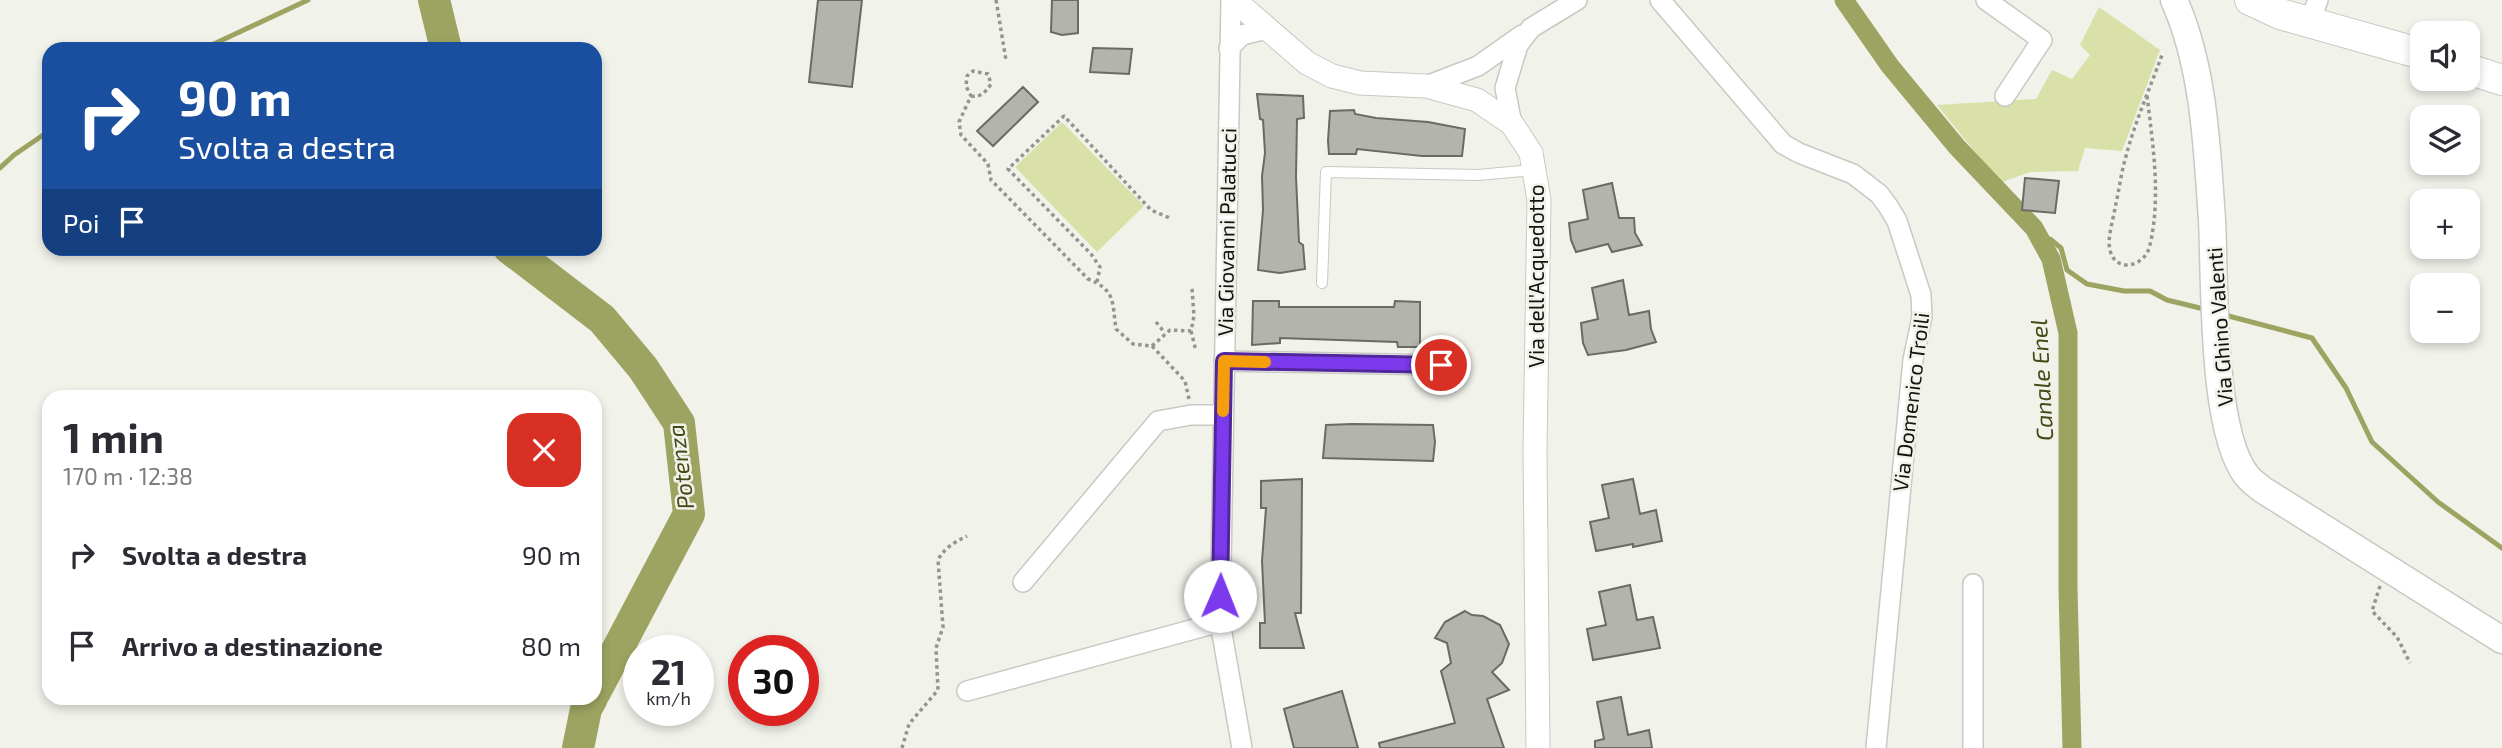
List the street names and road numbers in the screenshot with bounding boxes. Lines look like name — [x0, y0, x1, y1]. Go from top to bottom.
street label: Via Giovanni Palatucci — [1212, 128, 1240, 336]
street label: Via dell'Acquedotto — [1523, 184, 1548, 368]
street label: Via Ghino Valenti — [2201, 246, 2237, 408]
street label: Via Domenico Troili — [1887, 311, 1933, 493]

